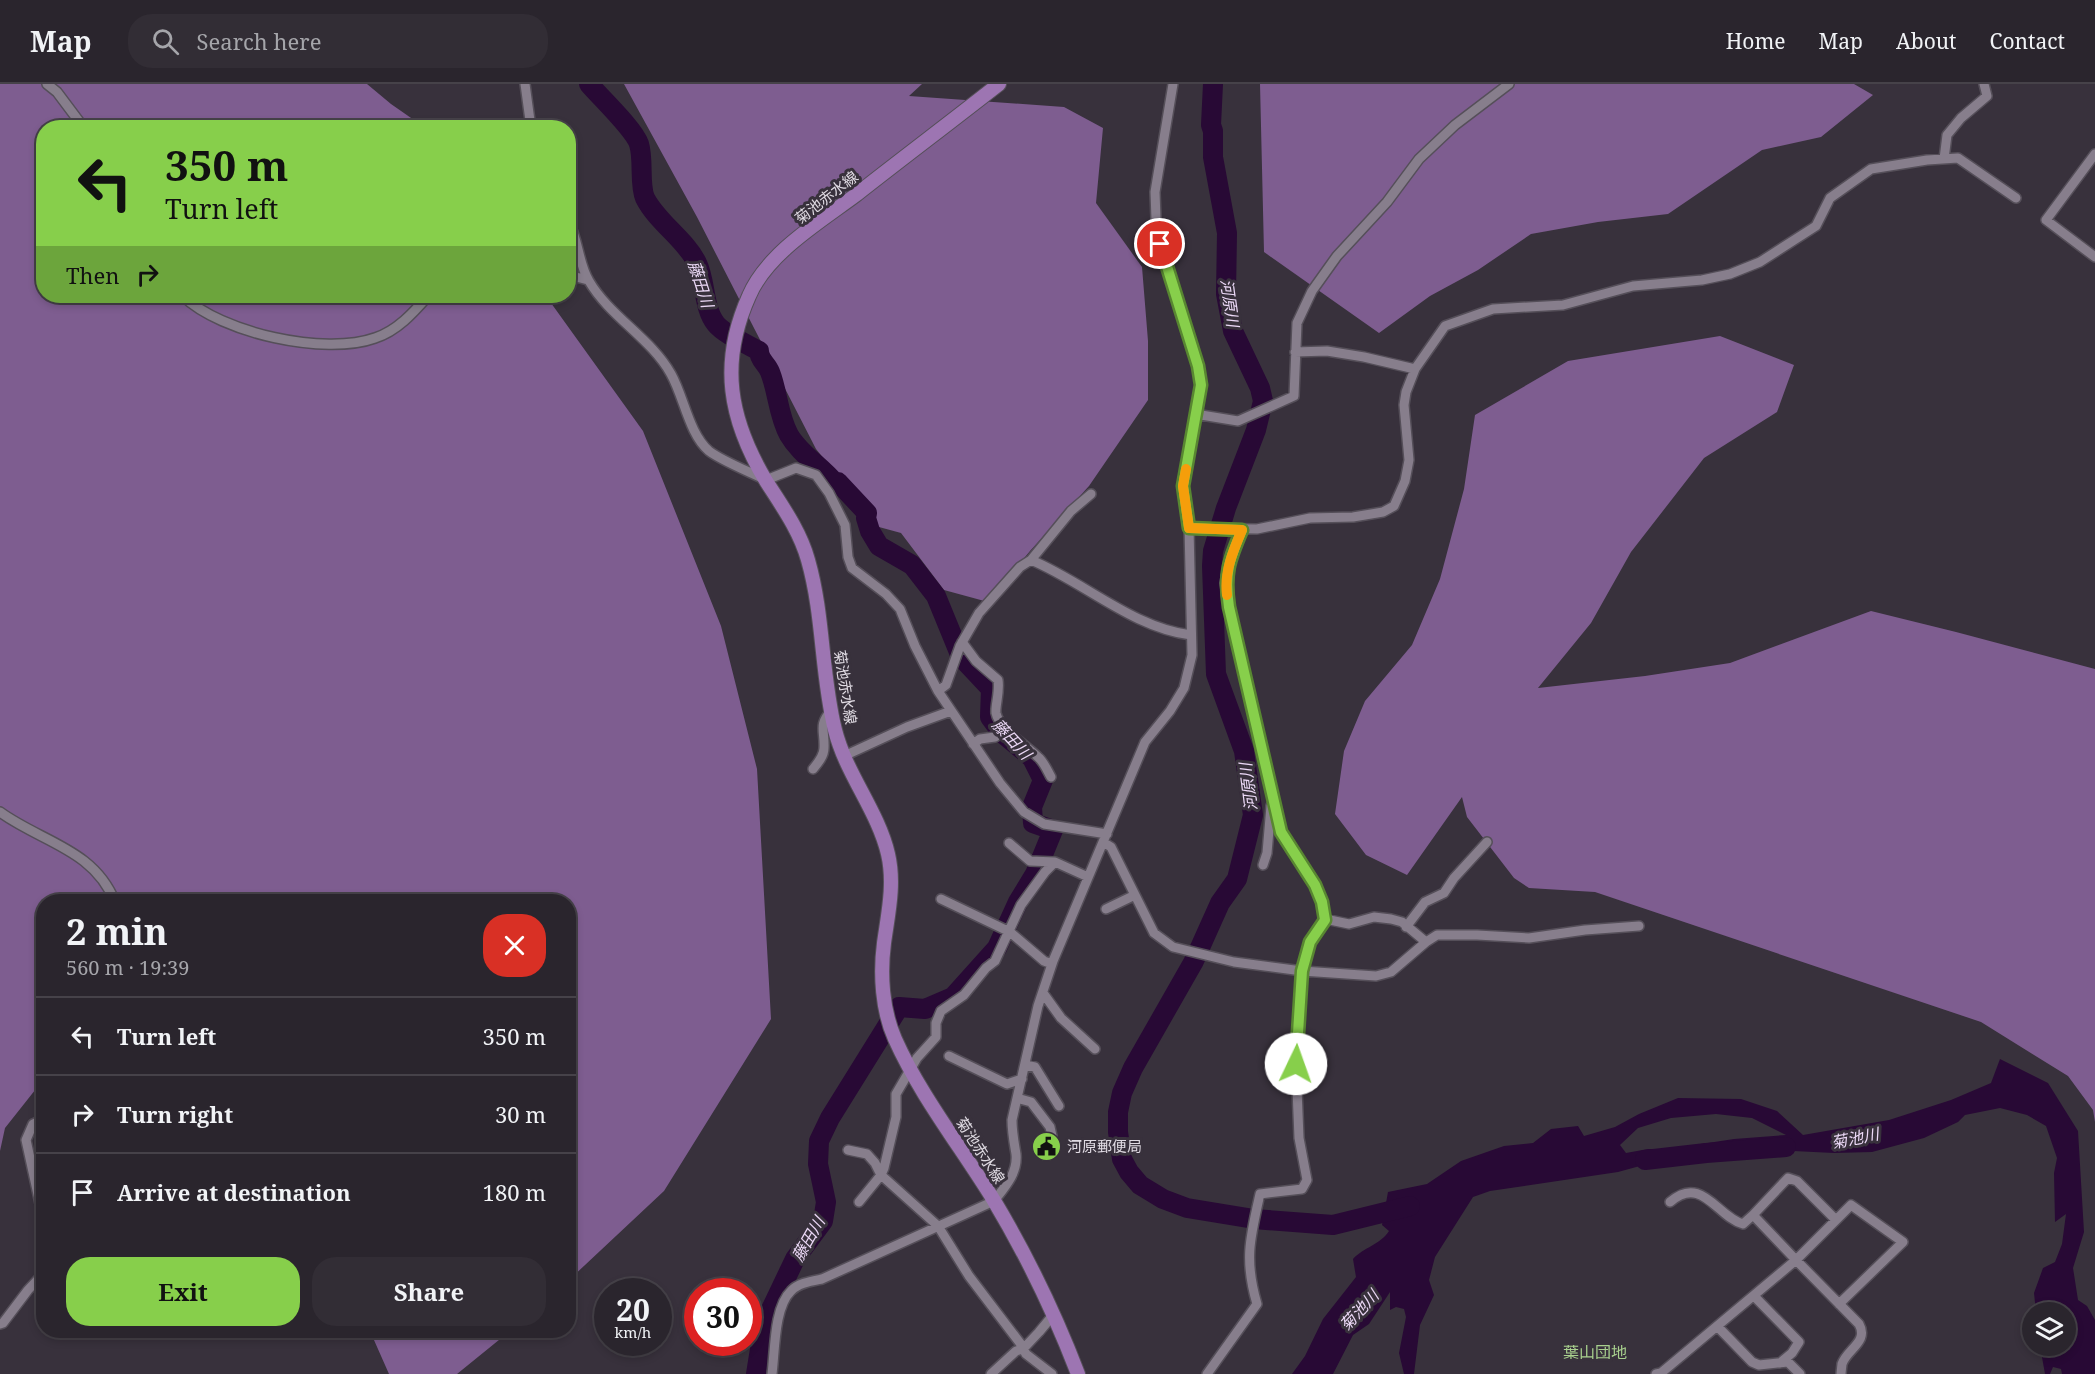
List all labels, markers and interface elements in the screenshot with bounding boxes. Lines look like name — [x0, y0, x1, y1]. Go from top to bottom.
search box — [128, 14, 548, 68]
text: Map — [30, 22, 92, 60]
icon: search — [149, 25, 182, 58]
text: Search here — [197, 26, 321, 56]
text: Home — [1726, 27, 1786, 55]
text: Map — [1819, 27, 1863, 55]
text: About — [1896, 27, 1957, 55]
text: Contact — [1990, 27, 2065, 55]
text: 350 m — [165, 136, 289, 193]
icon: left — [66, 144, 144, 222]
street label: 菊池赤水線 — [790, 166, 862, 228]
text: Turn left — [165, 190, 278, 227]
pin — [1134, 218, 1185, 269]
icon: arrive — [1143, 227, 1176, 260]
icon: right — [131, 258, 164, 291]
water label: 藤田川 — [683, 258, 719, 312]
text: Then — [66, 260, 119, 290]
water label: 河原川 — [1216, 278, 1245, 330]
street label: 菊池赤水線 — [830, 648, 862, 726]
water label: 藤田川 — [988, 714, 1038, 766]
water label: 河原川 — [1234, 760, 1262, 812]
text: 2 min — [66, 907, 168, 956]
button: close — [483, 914, 546, 977]
text: 560 m · 19:39 — [66, 954, 189, 981]
icon: left — [66, 1020, 99, 1053]
text: Turn left — [117, 1021, 216, 1051]
text: 350 m — [483, 1021, 546, 1051]
position arrow — [1264, 1032, 1328, 1096]
icon: right — [66, 1098, 99, 1131]
text: Turn right — [117, 1099, 233, 1129]
text: 30 m — [495, 1099, 546, 1129]
street label: 菊池赤水線 — [952, 1113, 1010, 1187]
water label: 菊池川 — [1829, 1122, 1883, 1153]
public building icon: 河原郵便局 — [1030, 1130, 1062, 1162]
place label: 河原郵便局 — [1067, 1136, 1142, 1156]
icon: arrive — [66, 1176, 99, 1209]
text: Arrive at destination — [117, 1177, 351, 1207]
text: 180 m — [483, 1177, 546, 1207]
water label: 藤田川 — [786, 1211, 831, 1265]
button: Exit — [66, 1257, 300, 1326]
button: Share — [312, 1257, 546, 1326]
speed limit sign: 30 — [684, 1278, 762, 1356]
water label: 菊池川 — [1335, 1283, 1385, 1335]
text: 20 — [616, 1289, 650, 1330]
map controls — [2022, 1302, 2076, 1356]
button: layers — [2022, 1302, 2076, 1356]
text: km/h — [615, 1322, 651, 1342]
district label: 葉山団地 — [1563, 1341, 1627, 1363]

